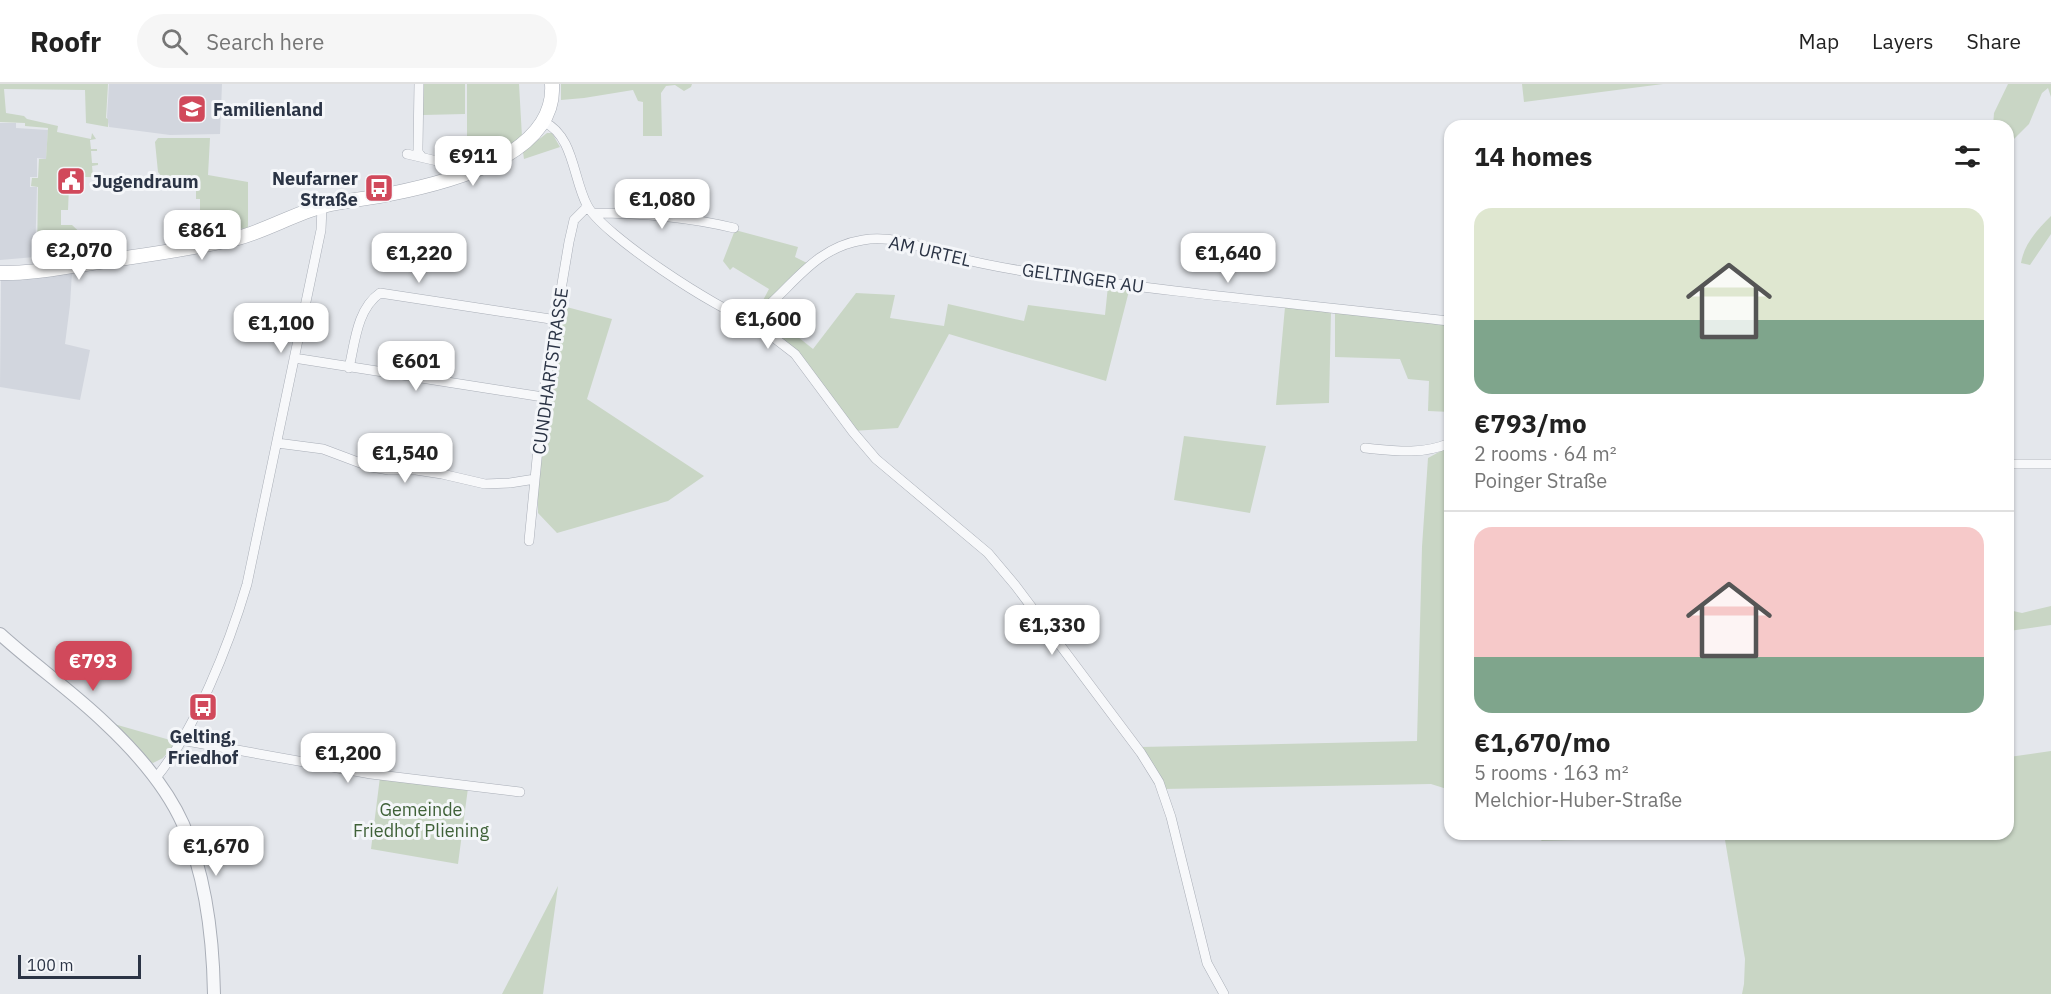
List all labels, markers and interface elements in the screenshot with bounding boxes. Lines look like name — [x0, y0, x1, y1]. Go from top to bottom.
search box — [137, 14, 557, 68]
text: Roofr — [30, 23, 101, 60]
icon: search — [158, 25, 191, 58]
text: Search here — [206, 27, 324, 56]
text: Map — [1799, 27, 1839, 55]
text: Layers — [1872, 27, 1934, 55]
text: Share — [1967, 27, 2021, 55]
school or university icon: Familienland — [176, 93, 208, 125]
place label: Familienland — [213, 98, 323, 121]
pin: €911 — [437, 136, 509, 187]
text: 14 homes — [1474, 139, 1592, 173]
icon: filters — [1951, 140, 1984, 173]
text: €911 — [449, 142, 497, 169]
public building icon: Jugendraum — [55, 165, 87, 197]
place label: Neufarner Straße — [272, 167, 358, 211]
place label: Jugendraum — [92, 170, 199, 193]
bus stop icon: Neufarner Straße — [363, 172, 395, 204]
pin: €1,080 — [613, 179, 711, 230]
text: €1,080 — [629, 185, 695, 212]
pin: €861 — [166, 210, 238, 261]
text: €861 — [178, 216, 226, 243]
pin: €2,070 — [30, 230, 128, 281]
street label: AM URTEL — [887, 230, 973, 272]
pin: €1,220 — [370, 233, 468, 284]
pin: €1,640 — [1179, 233, 1277, 284]
text: €2,070 — [46, 236, 112, 263]
text: €1,220 — [386, 239, 452, 266]
text: €1,640 — [1195, 239, 1261, 266]
icon: home — [1675, 247, 1783, 355]
street label: GELTINGER AU — [1020, 258, 1146, 298]
street label: CUNDHARTSTRASSE — [527, 286, 573, 456]
pin: €1,600 — [719, 299, 817, 350]
pin: €1,100 — [232, 303, 330, 354]
text: €1,600 — [735, 305, 801, 332]
text: €1,100 — [248, 309, 314, 336]
pin: €601 — [380, 341, 452, 392]
text: €601 — [392, 347, 440, 374]
text: €793/mo — [1474, 406, 1587, 440]
pin: €1,540 — [356, 433, 454, 484]
text: €1,540 — [372, 439, 438, 466]
text: 2 rooms · 64 m² — [1474, 440, 1617, 467]
text: Poinger Straße — [1474, 467, 1607, 494]
icon: home — [1675, 566, 1783, 674]
pin: €1,330 — [1003, 605, 1101, 656]
text: €1,330 — [1019, 611, 1085, 638]
pin: €793 — [57, 641, 129, 692]
text: €793 — [69, 647, 117, 674]
bus stop icon: Gelting, Friedhof — [187, 691, 219, 723]
place label: Gelting, Friedhof — [168, 725, 239, 769]
text: €1,670/mo — [1474, 725, 1610, 759]
pin: €1,200 — [299, 733, 397, 784]
text: €1,200 — [315, 739, 381, 766]
text: 5 rooms · 163 m² — [1474, 759, 1629, 786]
text: Melchior-Huber-Straße — [1474, 786, 1682, 813]
park label: Gemeinde Friedhof Pliening — [353, 798, 490, 842]
pin: €1,670 — [167, 826, 265, 877]
text: €1,670 — [183, 832, 249, 859]
scale bar — [18, 952, 141, 980]
text: 100 m — [27, 955, 74, 975]

